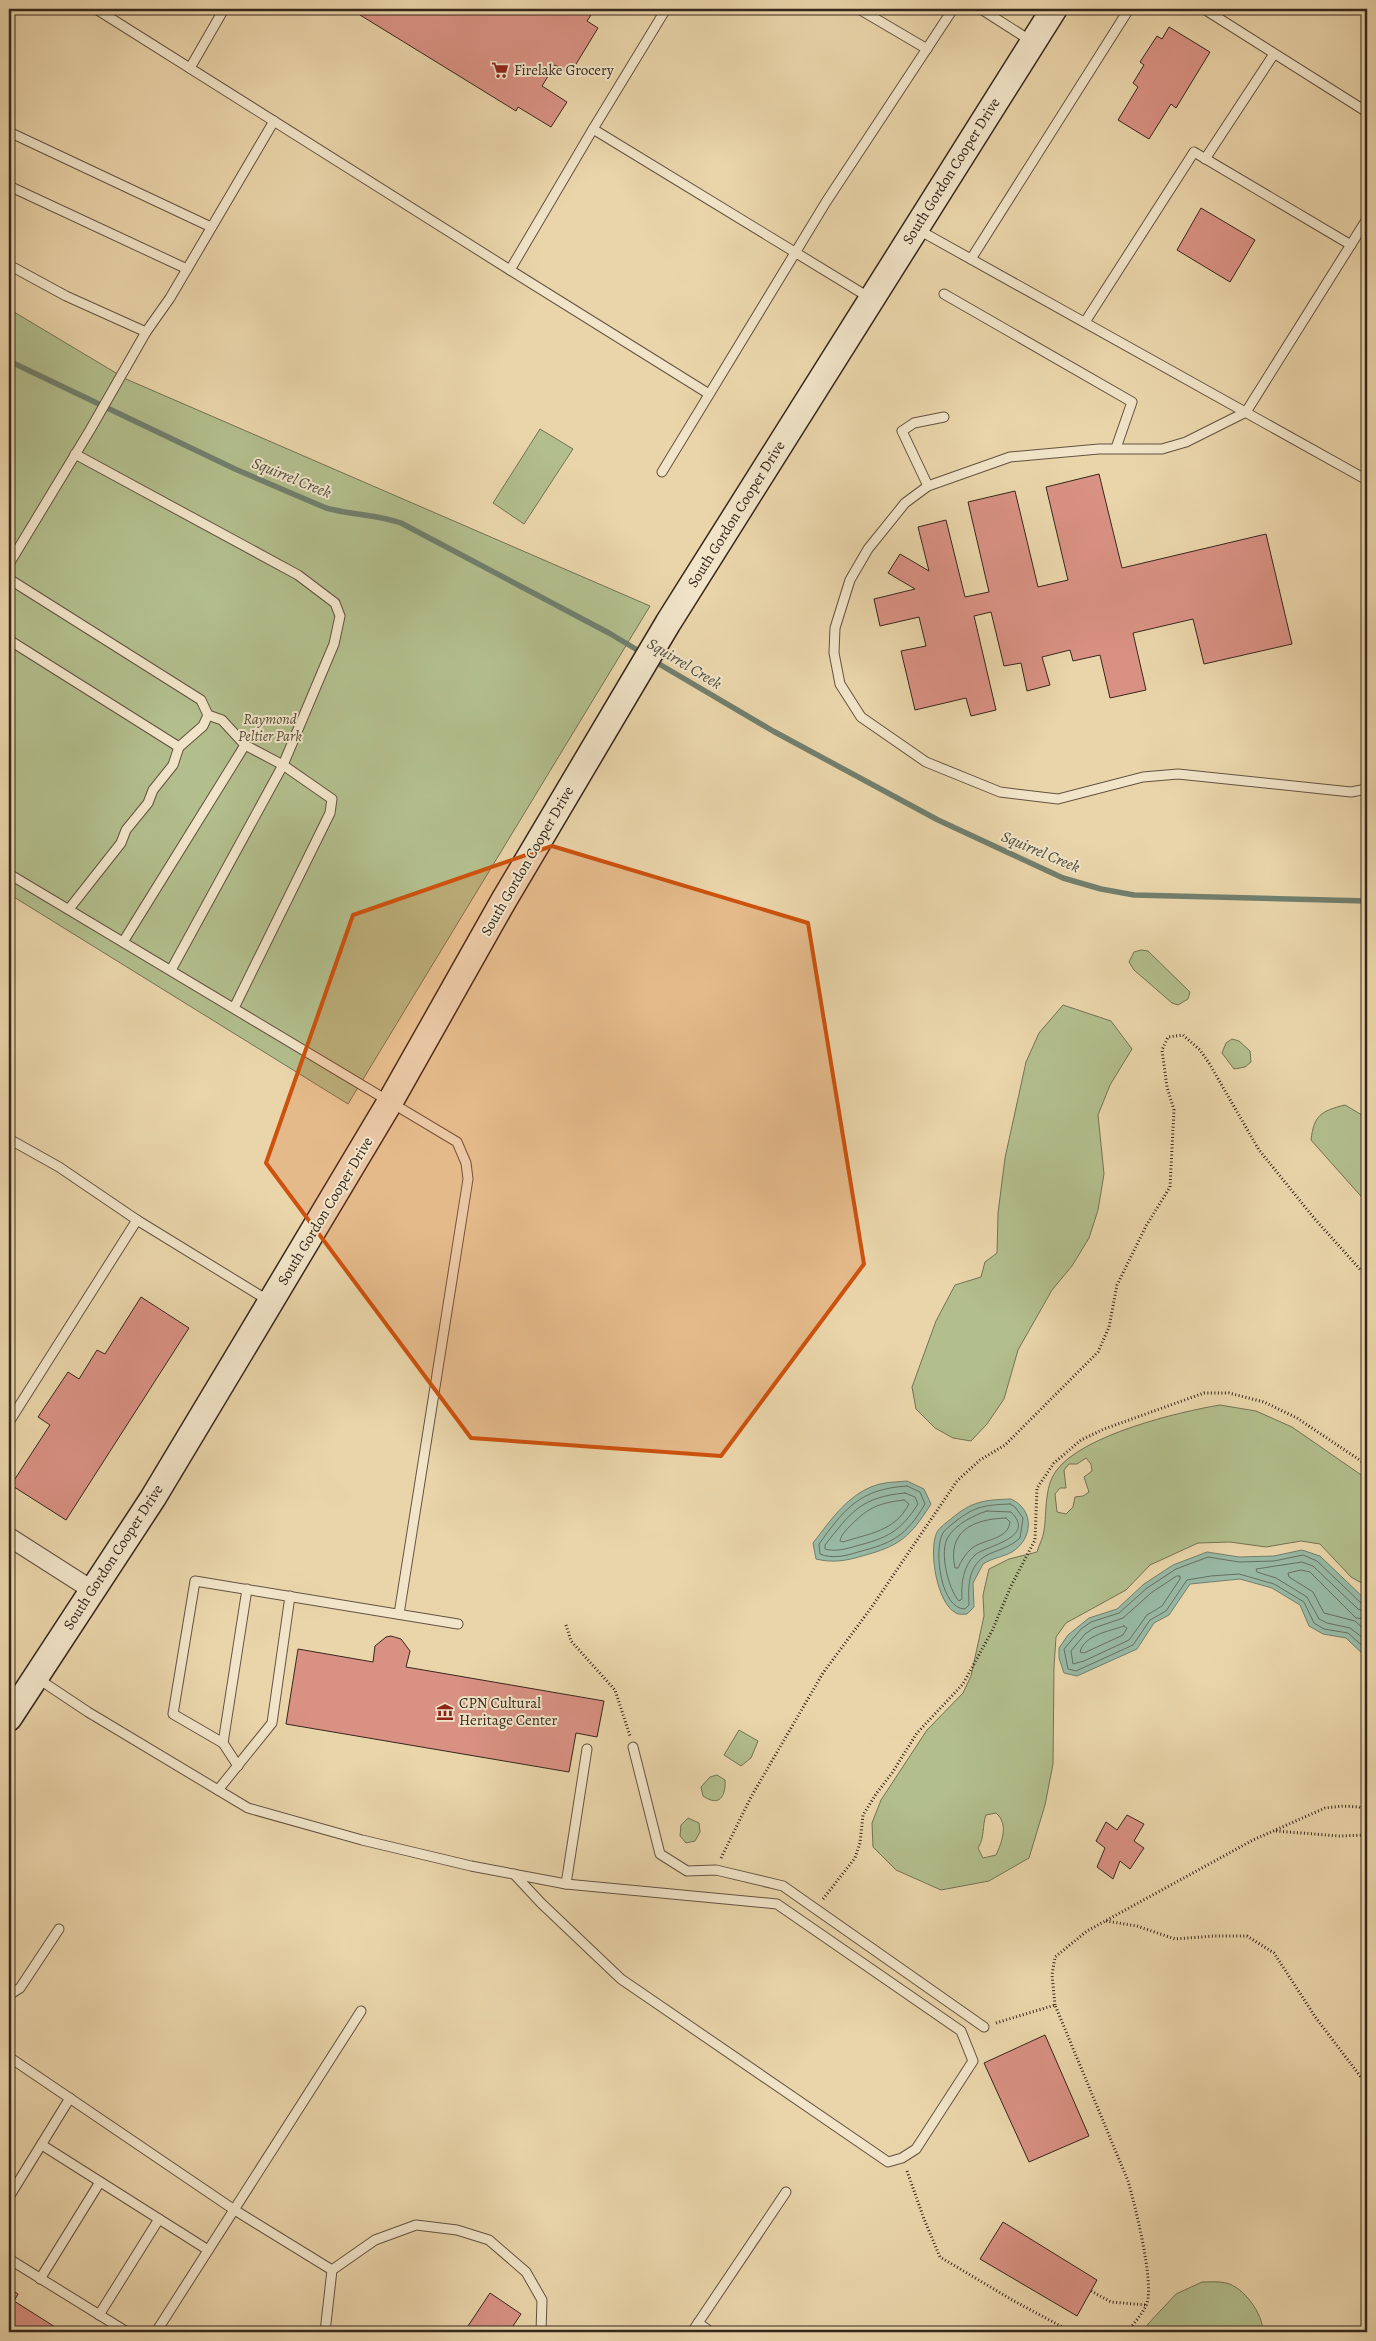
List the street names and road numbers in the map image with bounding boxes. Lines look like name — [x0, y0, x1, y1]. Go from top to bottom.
street label: South Gordon Cooper Drive — [898, 94, 1005, 248]
street label: South Gordon Cooper Drive — [683, 437, 790, 591]
street label: South Gordon Cooper Drive — [476, 782, 578, 939]
street label: South Gordon Cooper Drive — [273, 1133, 377, 1289]
street label: South Gordon Cooper Drive — [58, 1480, 168, 1634]

